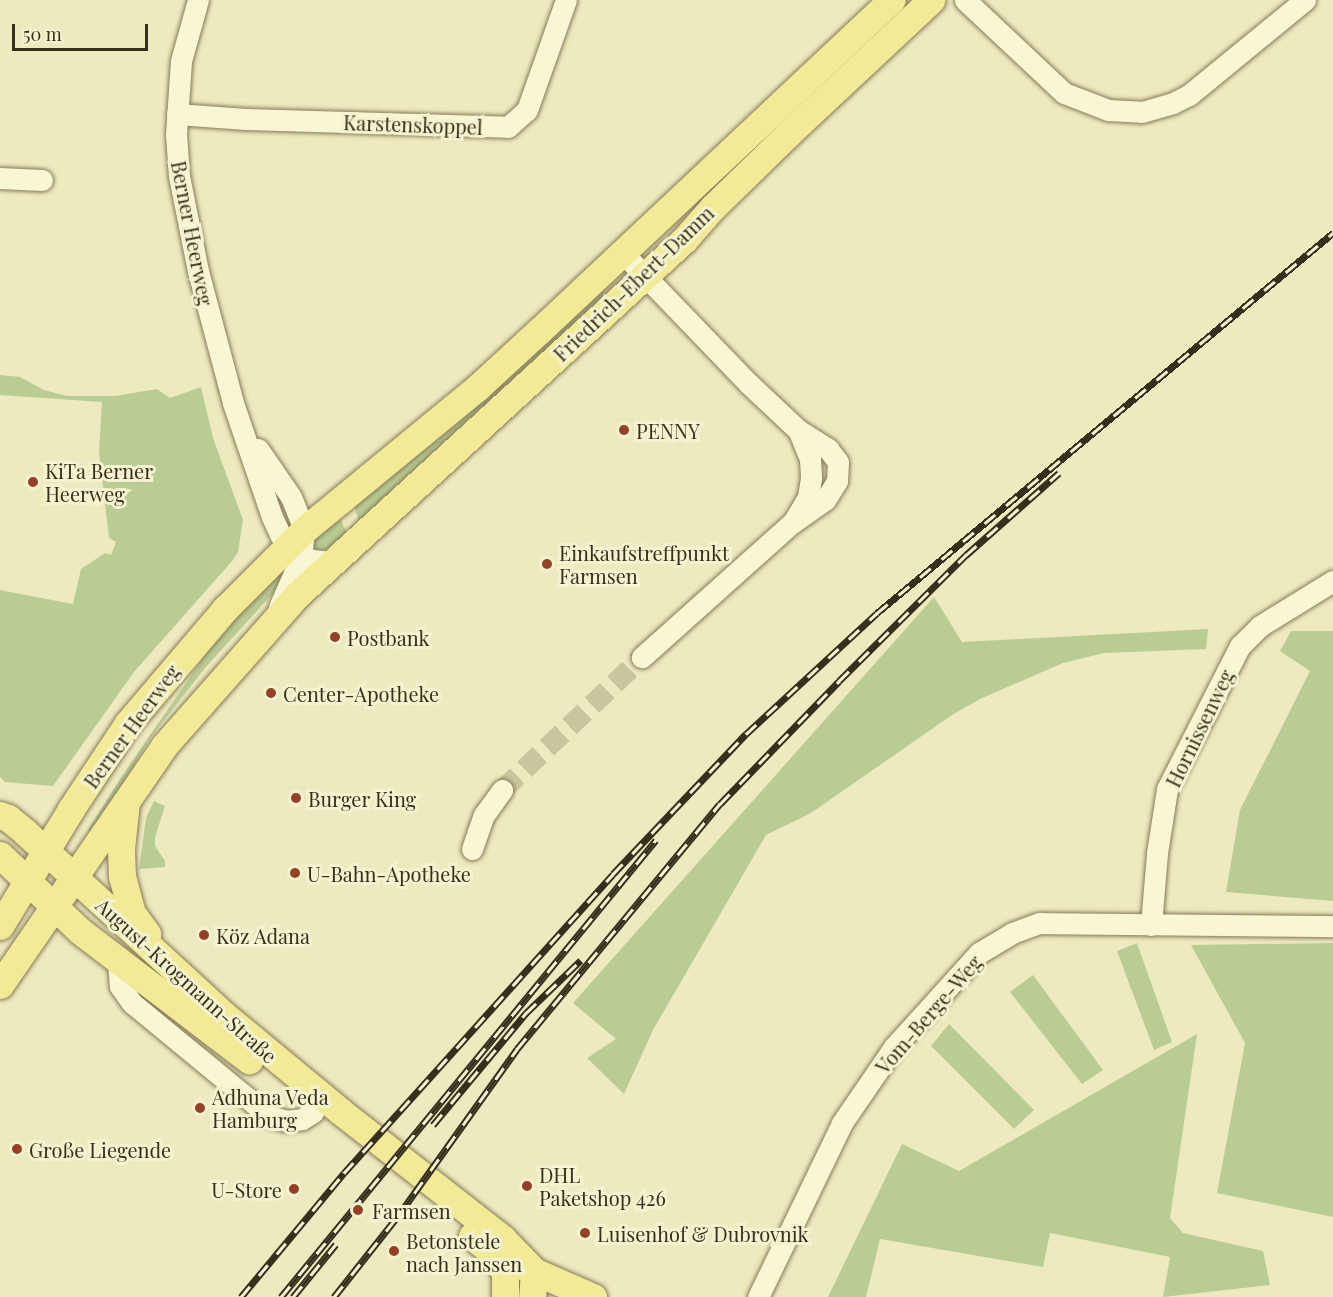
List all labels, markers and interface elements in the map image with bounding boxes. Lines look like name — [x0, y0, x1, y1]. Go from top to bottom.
scale bar — [15, 12, 152, 50]
text: 50 m — [23, 22, 62, 46]
street label: Karstenskoppel — [343, 110, 483, 138]
street label: Berner Heerweg — [167, 158, 219, 308]
street label: Friedrich-Ebert-Damm — [548, 200, 718, 366]
place label: PENNY — [636, 418, 700, 442]
marker: PENNY — [617, 423, 631, 437]
place label: KiTa Berner Heerweg — [45, 458, 153, 505]
marker: KiTa Berner Heerweg — [26, 475, 40, 489]
place label: Einkaufstreffpunkt Farmsen — [559, 540, 729, 587]
marker: Einkaufstreffpunkt Farmsen — [540, 557, 554, 571]
place label: Postbank — [347, 625, 430, 649]
marker: Postbank — [328, 630, 342, 644]
street label: Berner Heerweg — [78, 659, 184, 793]
street label: Hornissenweg — [1160, 665, 1238, 791]
place label: Center-Apotheke — [283, 681, 439, 705]
marker: Center-Apotheke — [264, 686, 278, 700]
place label: Burger King — [308, 786, 417, 810]
marker: Burger King — [289, 791, 303, 805]
place label: U-Bahn-Apotheke — [307, 861, 471, 885]
marker: U-Bahn-Apotheke — [288, 866, 302, 880]
street label: August-Krogmann-Straße — [92, 893, 282, 1067]
place label: Köz Adana — [216, 923, 311, 947]
marker: Köz Adana — [197, 928, 211, 942]
street label: Vom-Berge-Weg — [870, 950, 986, 1078]
place label: Adhuna Veda Hamburg — [212, 1084, 330, 1131]
marker: Adhuna Veda Hamburg — [193, 1101, 207, 1115]
place label: Große Liegende — [29, 1137, 171, 1161]
marker: Große Liegende — [10, 1142, 24, 1156]
place label: DHL Paketshop 426 — [539, 1162, 666, 1209]
place label: U-Store — [211, 1177, 282, 1201]
marker: DHL Paketshop 426 — [520, 1179, 534, 1193]
marker: U-Store — [287, 1182, 301, 1196]
place label: Farmsen — [372, 1198, 451, 1222]
marker: Farmsen — [349, 1201, 367, 1219]
place label: Luisenhof & Dubrovnik — [597, 1221, 809, 1245]
marker: Luisenhof & Dubrovnik — [578, 1226, 592, 1240]
place label: Betonstele nach Janssen — [406, 1228, 522, 1275]
marker: Betonstele nach Janssen — [387, 1244, 401, 1258]

